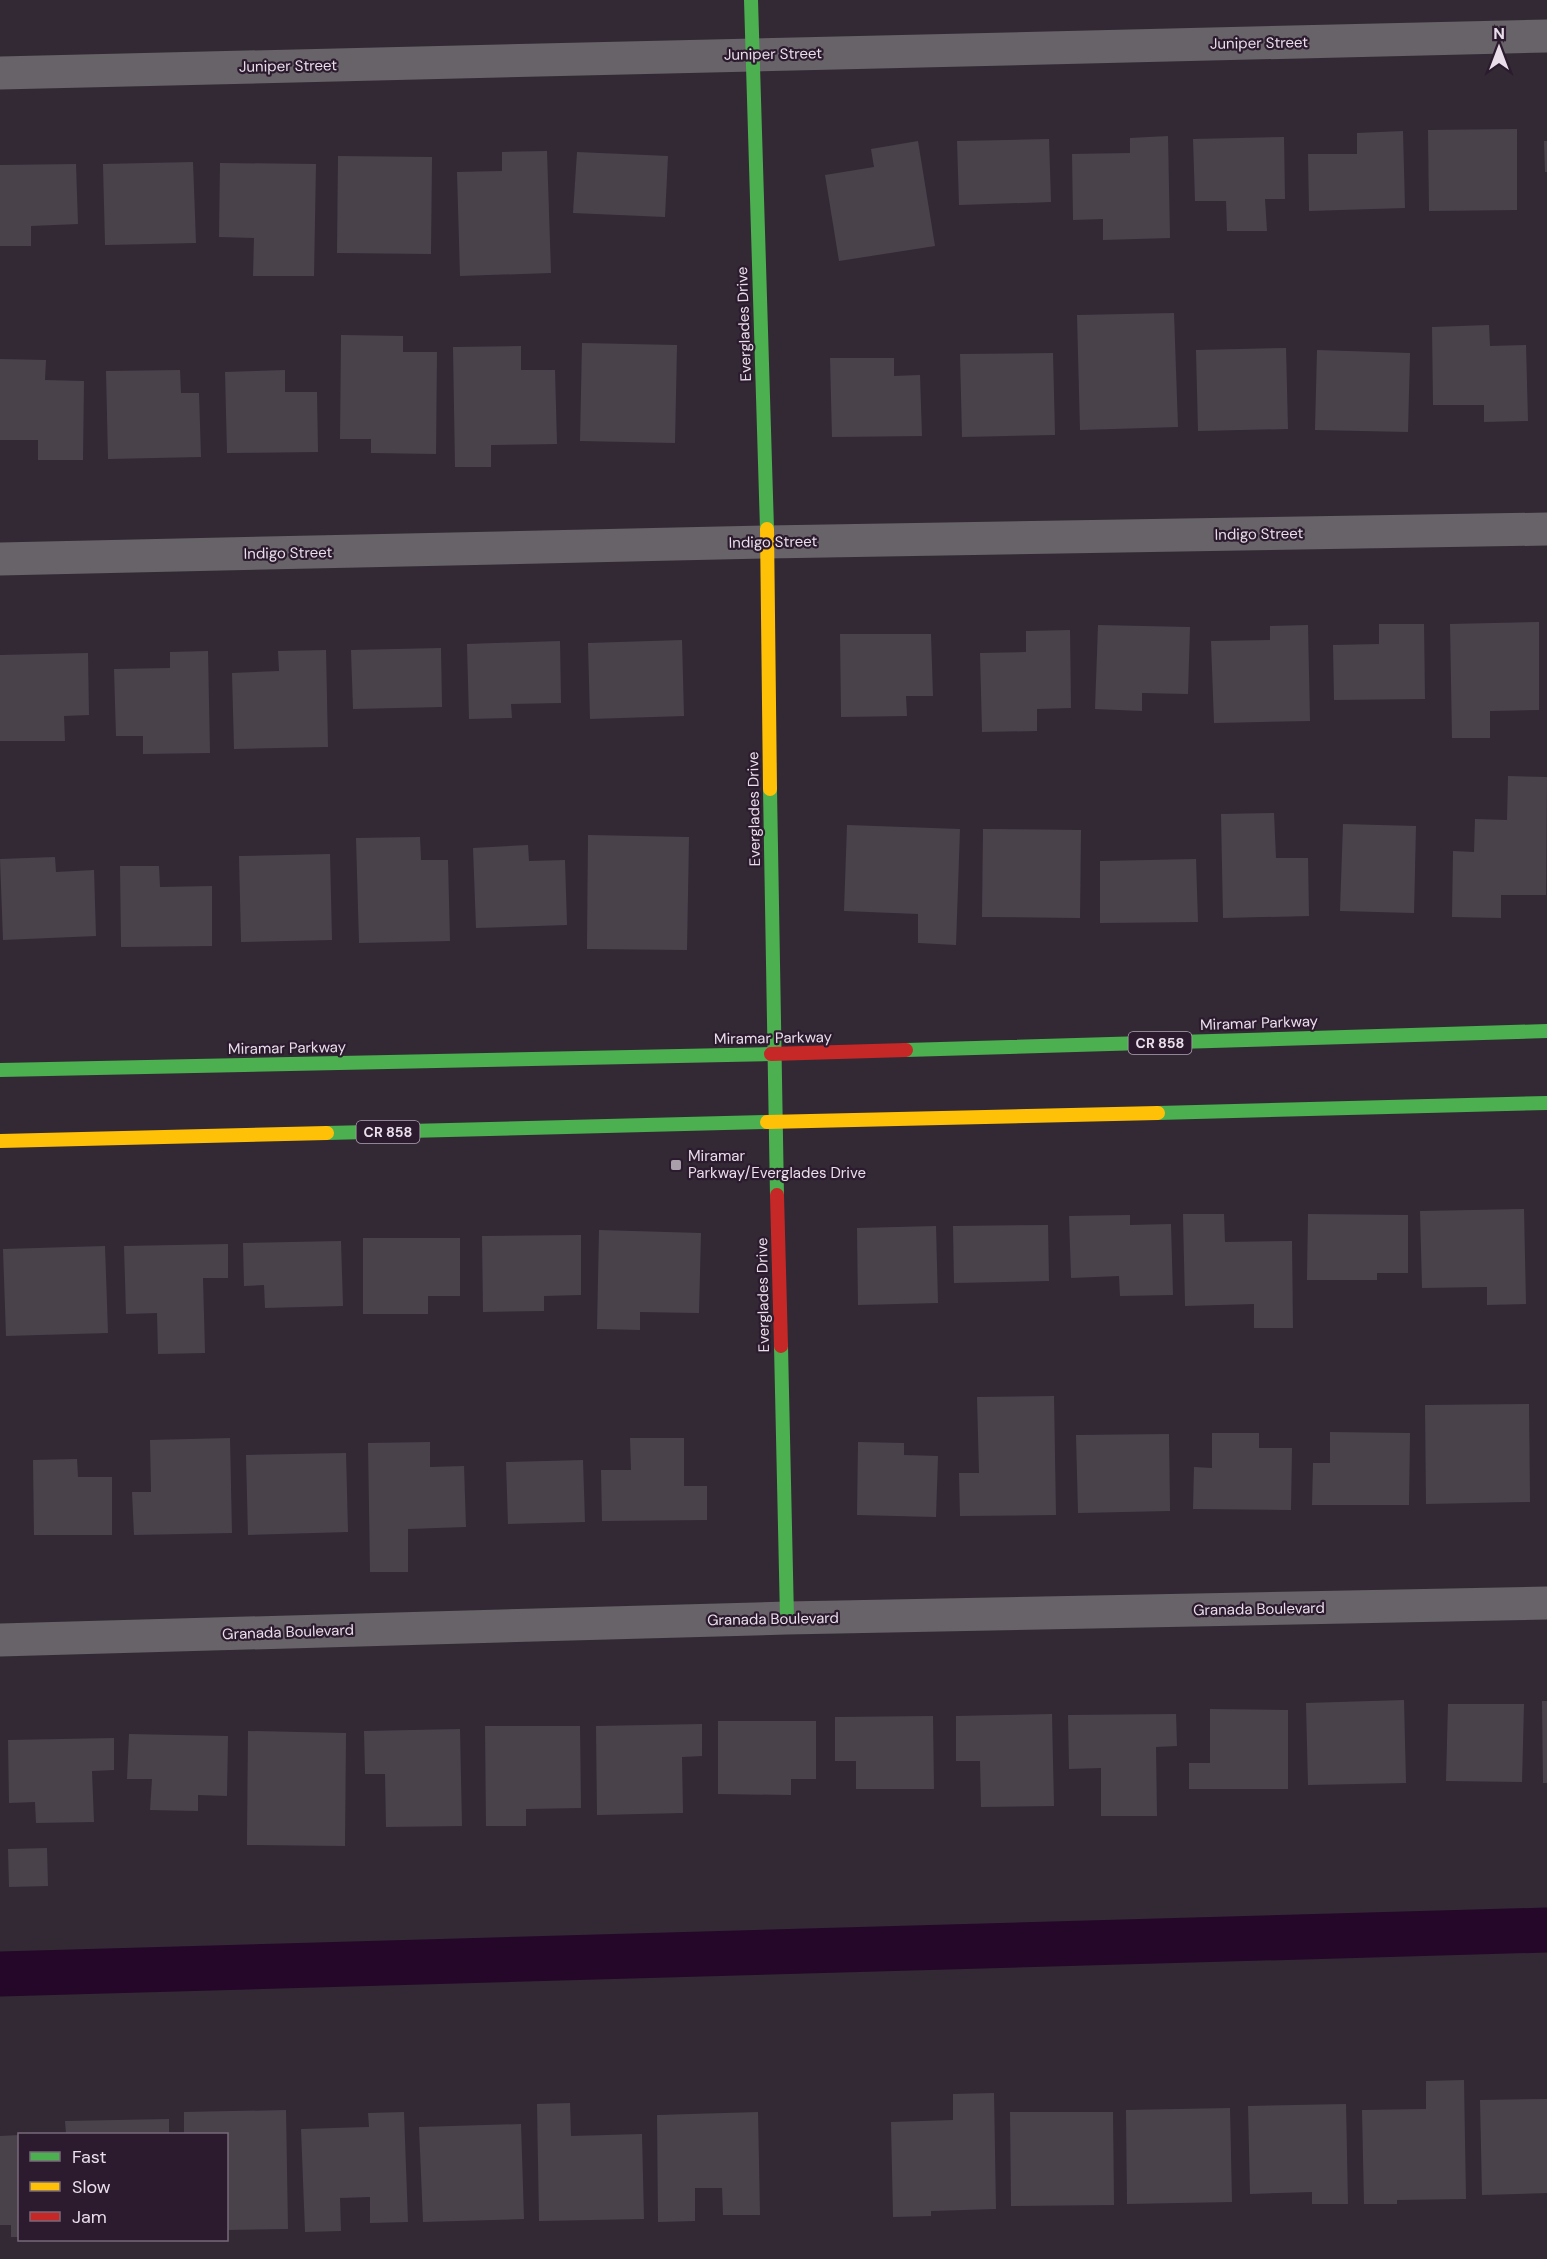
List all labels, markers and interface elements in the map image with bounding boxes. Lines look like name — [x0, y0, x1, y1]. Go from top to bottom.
north arrow — [1469, 18, 1529, 78]
text: N — [1493, 23, 1505, 44]
street label: Juniper Street — [1210, 32, 1308, 54]
street label: Juniper Street — [724, 43, 822, 65]
street label: Juniper Street — [239, 55, 337, 77]
street label: Everglades Drive — [732, 266, 756, 382]
street label: Indigo Street — [1215, 523, 1304, 545]
street label: Indigo Street — [729, 531, 818, 553]
street label: Indigo Street — [244, 542, 333, 564]
street label: Everglades Drive — [743, 751, 765, 867]
street label: Miramar Parkway — [1200, 1011, 1319, 1035]
street label: Miramar Parkway — [714, 1027, 833, 1049]
road number: CR 858 — [1128, 1032, 1192, 1054]
street label: Miramar Parkway — [228, 1037, 347, 1059]
road number: CR 858 — [356, 1121, 420, 1143]
place label: Miramar Parkway/Everglades Drive — [688, 1146, 866, 1183]
marker: Miramar Parkway/Everglades Drive — [669, 1158, 683, 1172]
street label: Everglades Drive — [752, 1237, 774, 1353]
street label: Granada Boulevard — [1193, 1598, 1325, 1620]
street label: Granada Boulevard — [707, 1608, 839, 1630]
street label: Granada Boulevard — [222, 1620, 354, 1644]
legend — [18, 2133, 228, 2241]
text: Fast — [72, 2145, 107, 2169]
text: Slow — [72, 2175, 111, 2199]
text: Jam — [72, 2205, 107, 2229]

